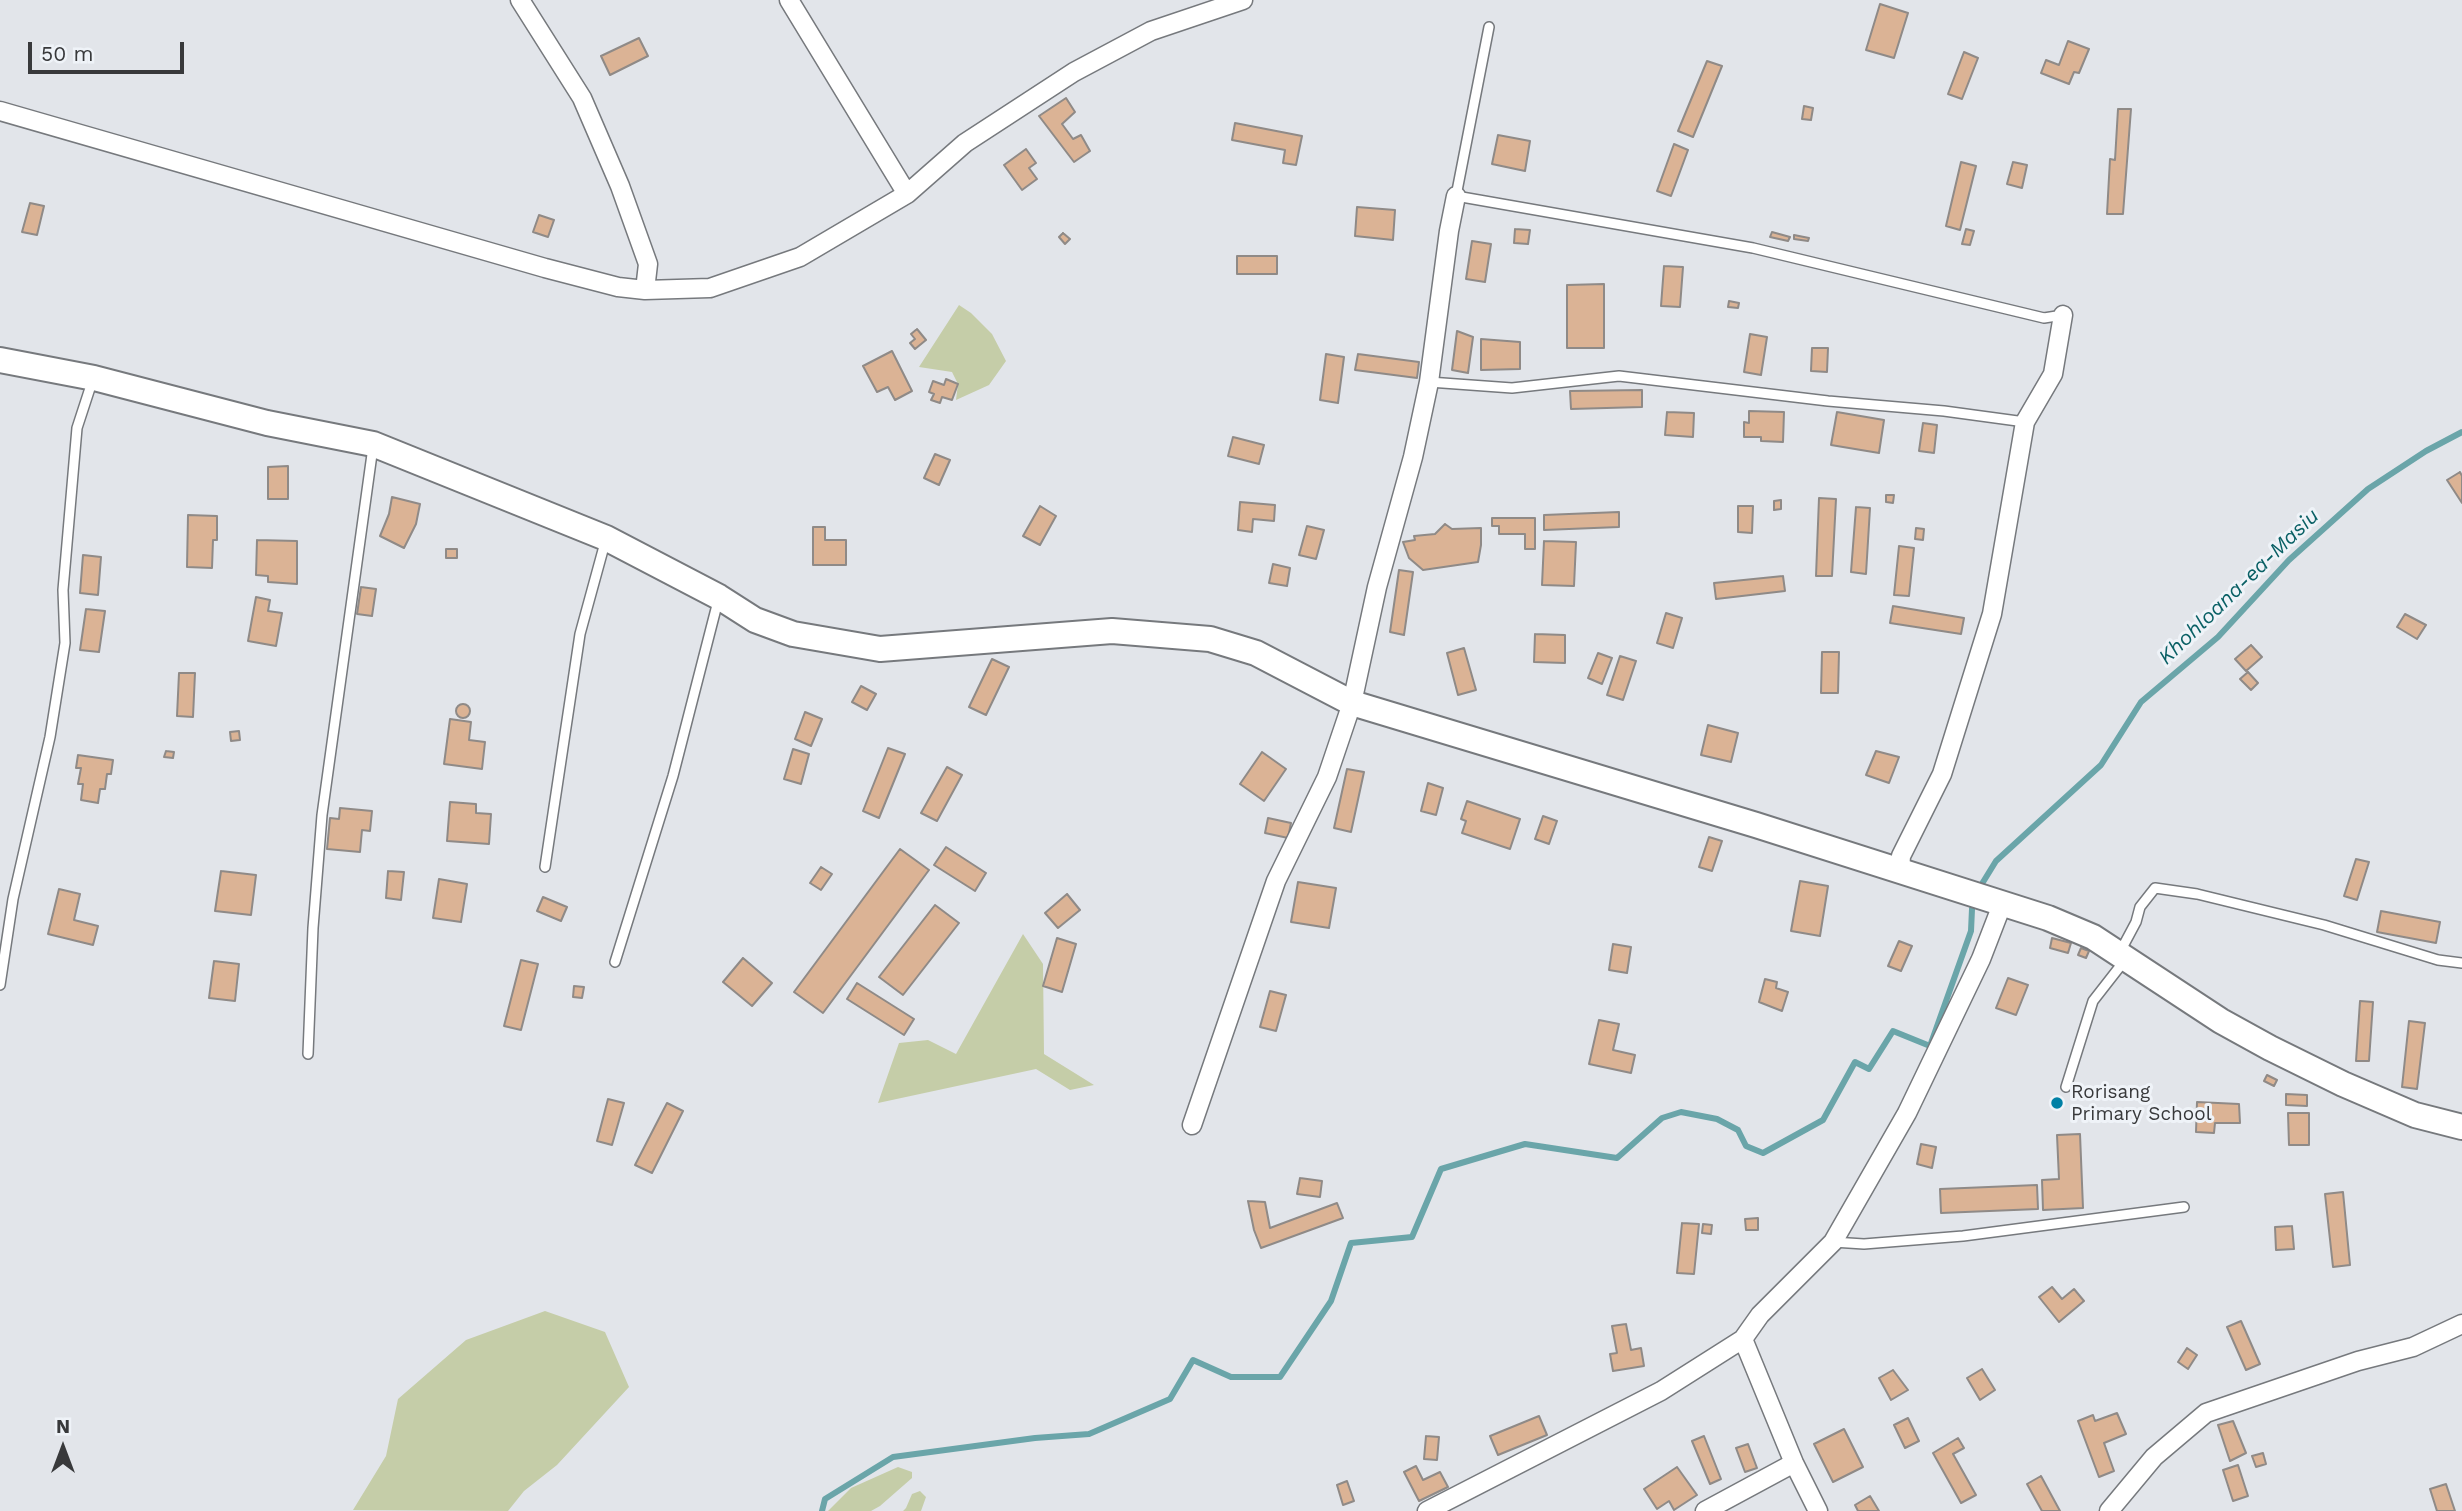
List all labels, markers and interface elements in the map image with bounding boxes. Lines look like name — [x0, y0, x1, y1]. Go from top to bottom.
scale bar — [32, 28, 187, 72]
text: 50 m — [41, 41, 93, 66]
water label: Khohloana-ea-Masiu — [2154, 504, 2324, 670]
place label: Rorisang Primary School — [2071, 1081, 2211, 1125]
marker: Rorisang Primary School — [2049, 1095, 2065, 1111]
north arrow — [28, 1413, 98, 1483]
text: N — [56, 1415, 70, 1438]

